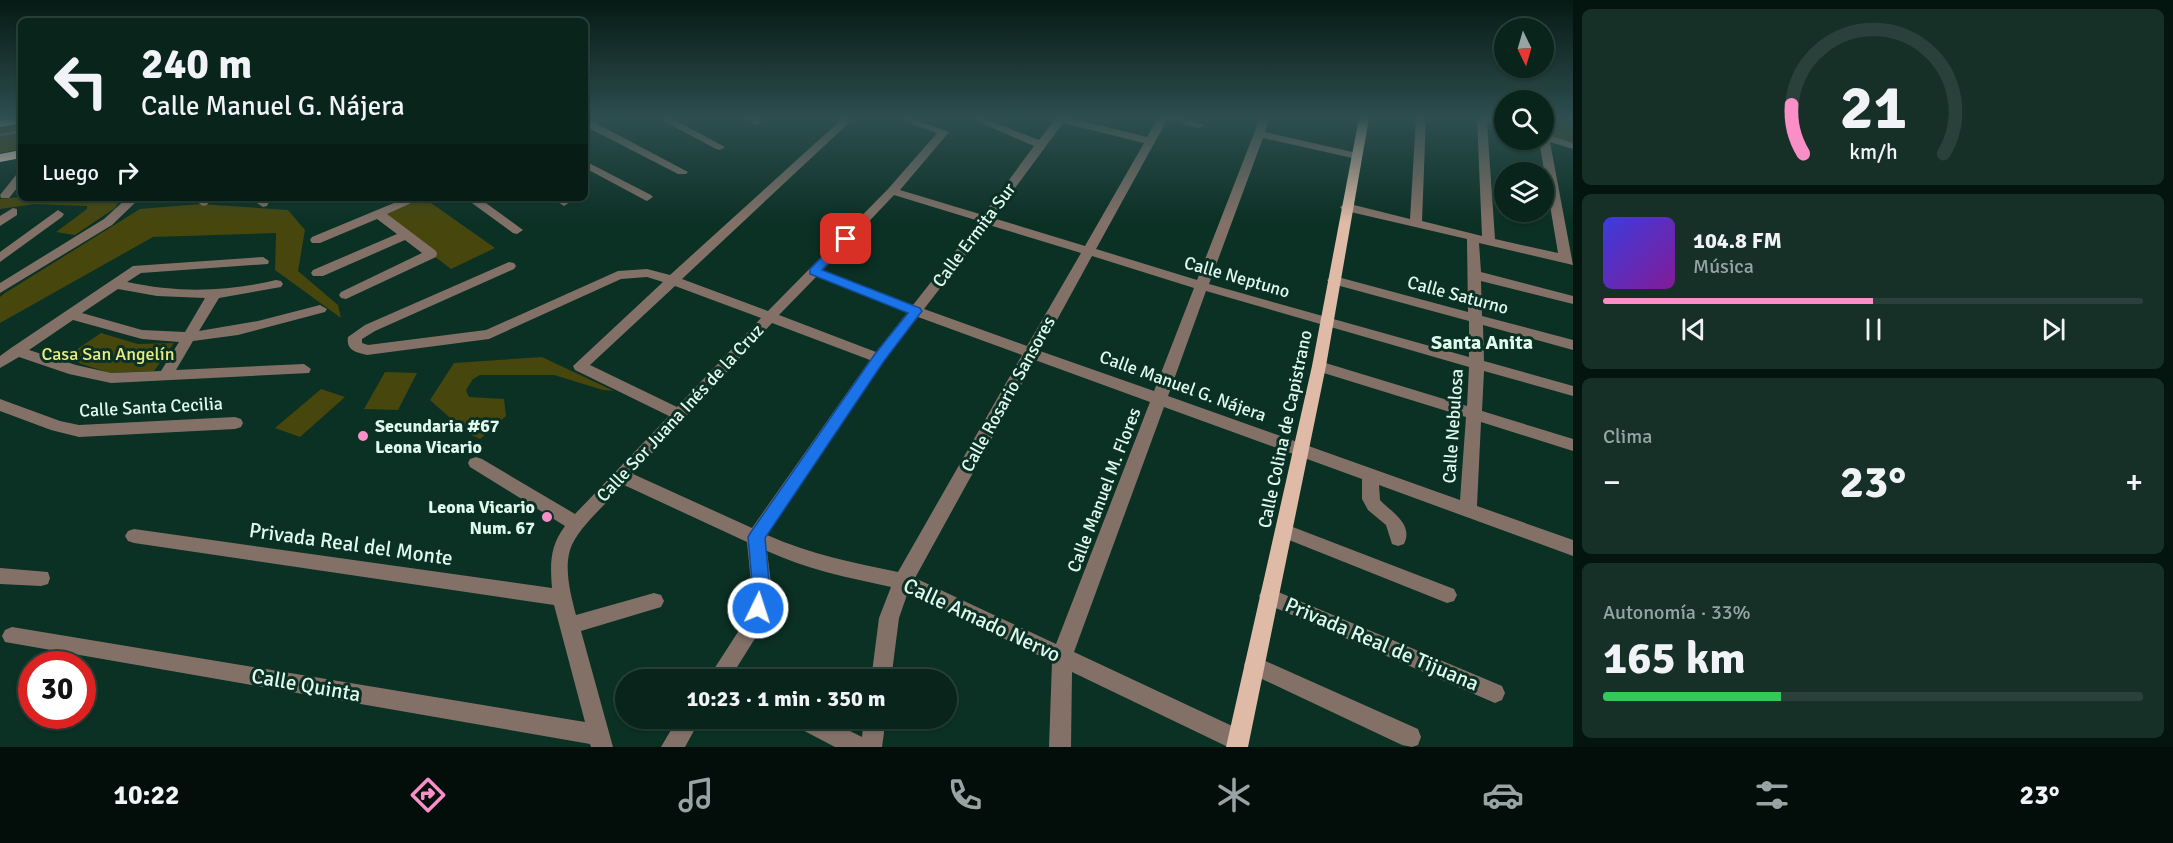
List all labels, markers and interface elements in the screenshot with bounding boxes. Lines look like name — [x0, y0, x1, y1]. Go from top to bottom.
north arrow — [1494, 18, 1554, 78]
map controls — [1494, 18, 1554, 222]
text: 240 m — [141, 39, 252, 90]
icon: left — [42, 42, 120, 120]
text: 21 — [1839, 69, 1907, 146]
text: Calle Manuel G. Nájera — [141, 90, 405, 123]
button: search — [1494, 90, 1554, 150]
text: km/h — [1849, 139, 1897, 165]
icon: right — [111, 156, 144, 189]
text: Luego — [42, 159, 99, 186]
button: layers — [1494, 162, 1554, 222]
street label: Calle Ermita Sur — [928, 178, 1021, 291]
pin — [820, 213, 871, 264]
icon: arrive — [829, 222, 862, 255]
text: 104.8 FM — [1693, 227, 1782, 254]
street label: Calle Neptuno — [1182, 251, 1292, 303]
text: Música — [1693, 254, 1754, 279]
street label: Calle Saturno — [1405, 271, 1511, 319]
street label: Calle Rosario Sansores — [956, 312, 1060, 476]
icon: previous — [1677, 313, 1710, 346]
icon: pause — [1857, 313, 1890, 346]
icon: next — [2037, 313, 2070, 346]
street label: Calle Sor Juana Inés de la Cruz — [592, 319, 768, 507]
street label: Calle Colina de Capistrano — [1253, 328, 1317, 530]
district label: Santa Anita — [1431, 330, 1533, 355]
park label: Casa San Angelín — [42, 343, 174, 365]
street label: Calle Manuel G. Nájera — [1097, 346, 1269, 426]
street label: Calle Nebulosa — [1438, 368, 1468, 484]
street label: Calle Santa Cecilia — [79, 392, 223, 422]
street label: Calle Manuel M. Flores — [1062, 404, 1146, 576]
place label: Secundaria #67 Leona Vicario — [375, 415, 500, 458]
text: Clima — [1603, 424, 1652, 449]
marker: Secundaria #67 Leona Vicario — [356, 429, 370, 443]
text: 23° — [1840, 455, 1906, 510]
text: − — [1603, 462, 1621, 503]
text: + — [2125, 462, 2143, 503]
place label: Leona Vicario Num. 67 — [428, 496, 535, 539]
marker: Leona Vicario Num. 67 — [540, 510, 554, 524]
street label: Privada Real del Monte — [248, 517, 454, 571]
street label: Calle Amado Nervo — [899, 572, 1065, 668]
position arrow — [726, 576, 790, 640]
street label: Privada Real de Tijuana — [1281, 591, 1483, 697]
text: Autonomía · 33% — [1603, 600, 1751, 625]
text: 165 km — [1603, 631, 1746, 686]
speed limit sign: 30 — [18, 651, 96, 729]
street label: Calle Quinta — [249, 663, 363, 707]
text: 10:23 · 1 min · 350 m — [686, 685, 886, 712]
icon: directions — [407, 774, 449, 816]
icon: music — [675, 774, 717, 816]
icon: phone — [944, 774, 986, 816]
icon: climate — [1213, 774, 1255, 816]
icon: car — [1482, 774, 1524, 816]
icon: filters — [1751, 774, 1793, 816]
text: 10:22 — [113, 779, 180, 812]
text: 23° — [2020, 779, 2060, 812]

